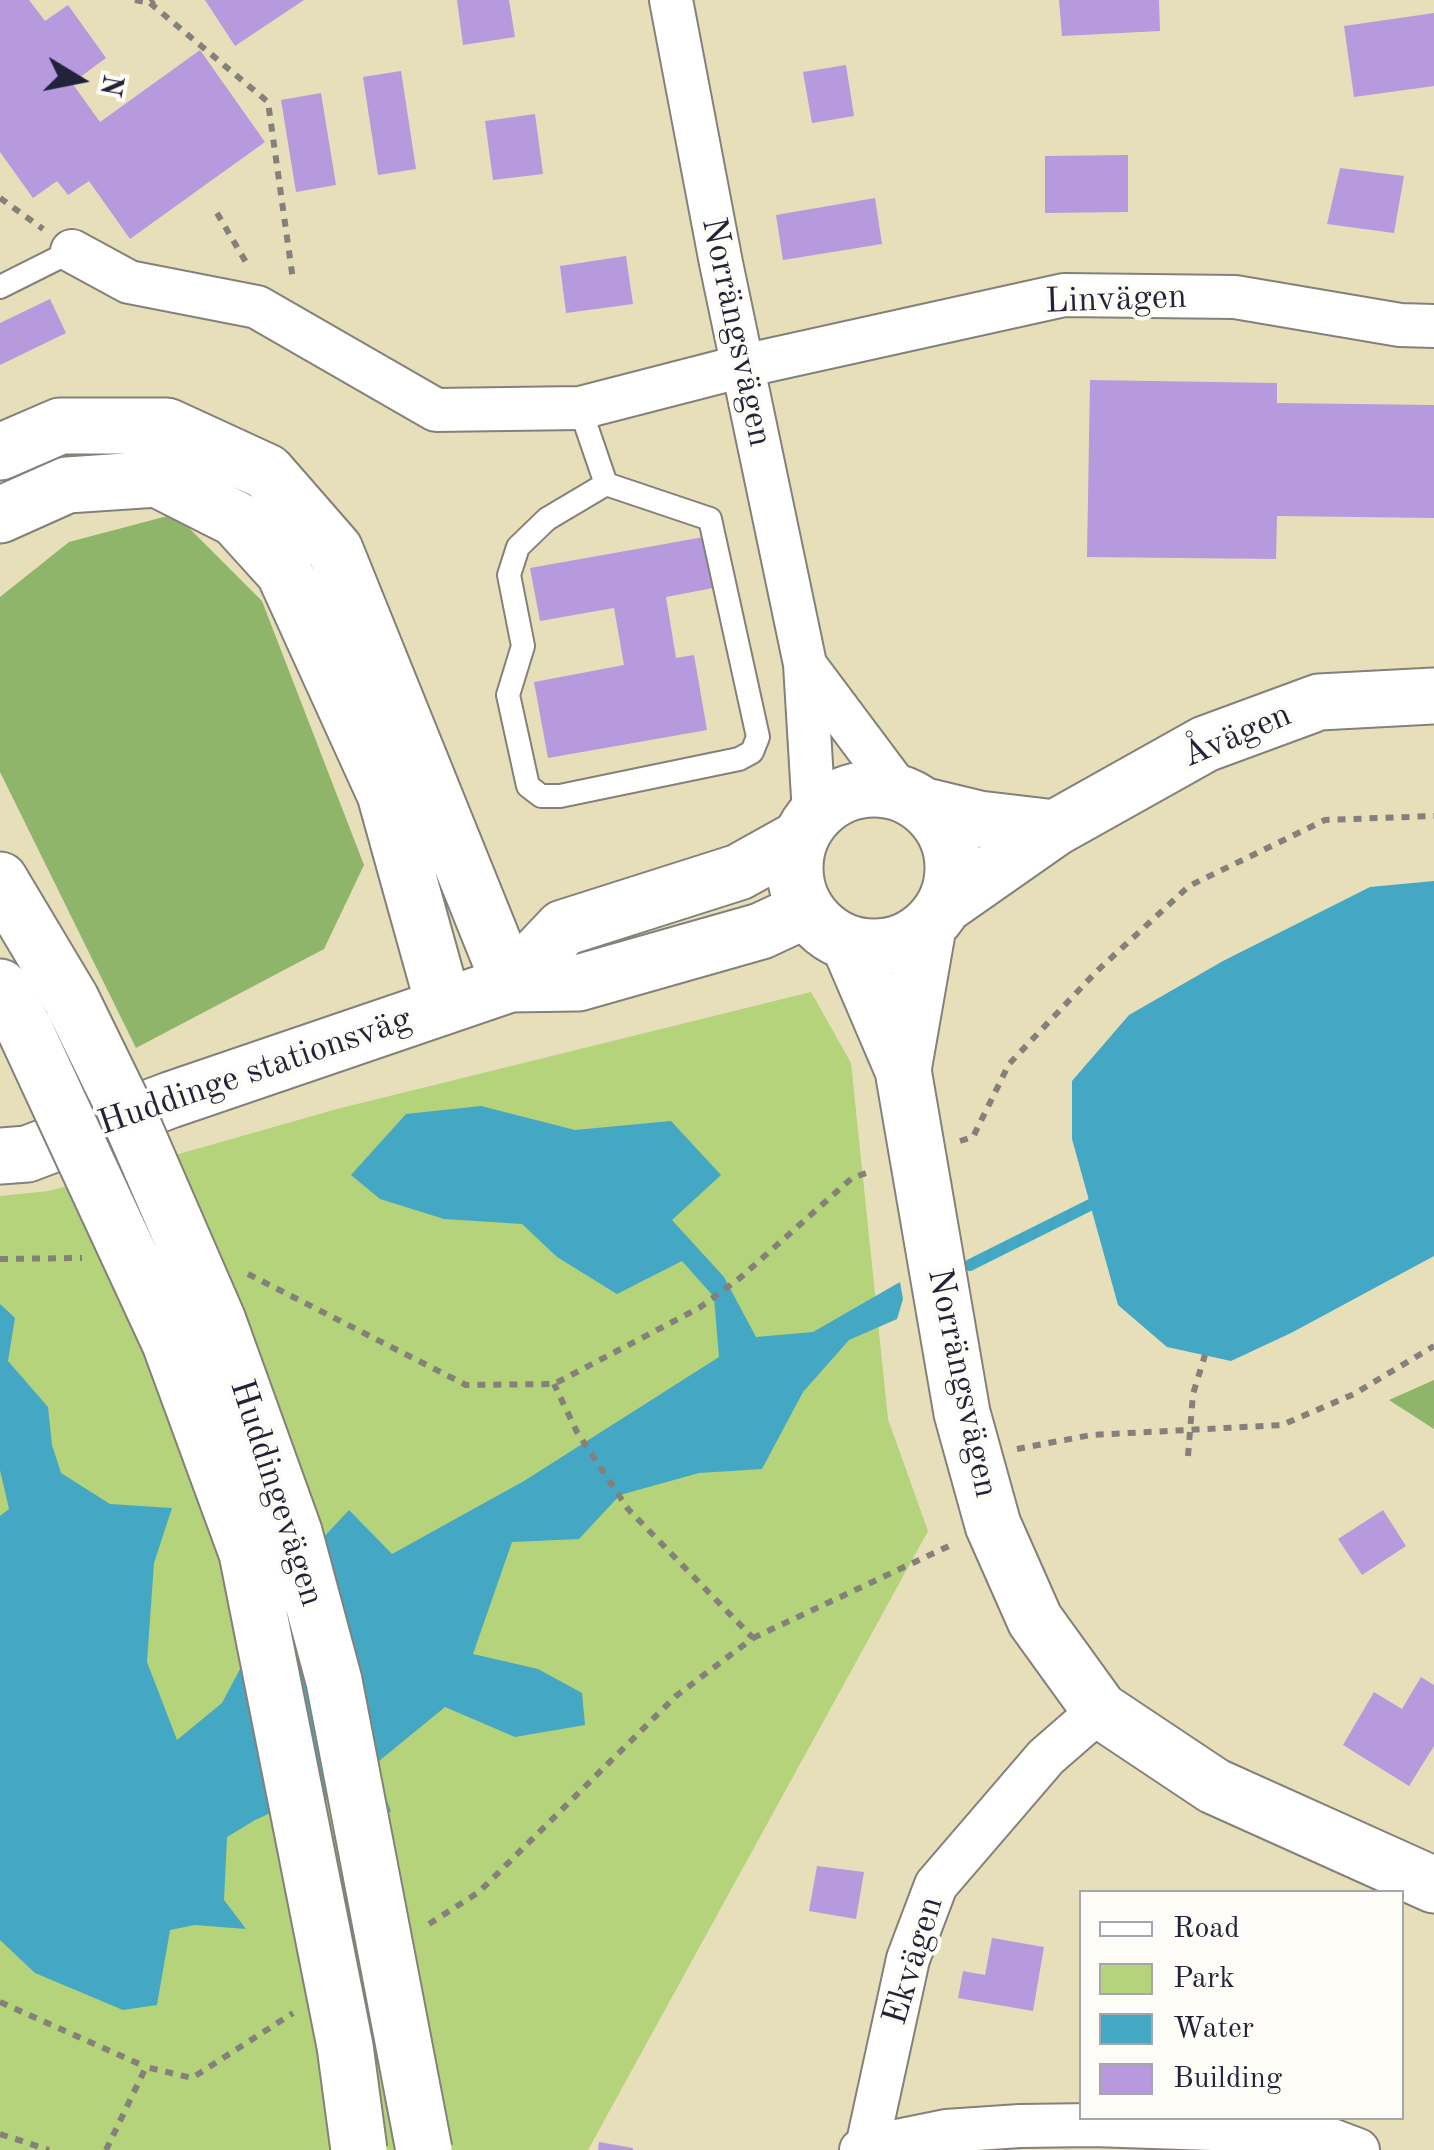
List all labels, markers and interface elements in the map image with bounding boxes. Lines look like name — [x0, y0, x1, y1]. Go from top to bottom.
north arrow — [30, 30, 130, 130]
text: N — [94, 72, 125, 98]
street label: Norrängsvägen — [691, 214, 781, 450]
street label: Linvägen — [1045, 277, 1187, 323]
street label: Åvägen — [1176, 694, 1298, 778]
street label: Huddinge stationsväg — [93, 999, 417, 1145]
street label: Norrängsvägen — [917, 1265, 1007, 1501]
street label: Huddingevägen — [220, 1374, 332, 1612]
legend — [1079, 1890, 1404, 2120]
street label: Ekvägen — [875, 1892, 953, 2030]
text: Road — [1173, 1914, 1240, 1944]
text: Park — [1173, 1964, 1235, 1994]
text: Water — [1173, 2014, 1254, 2044]
text: Building — [1173, 2064, 1282, 2094]

